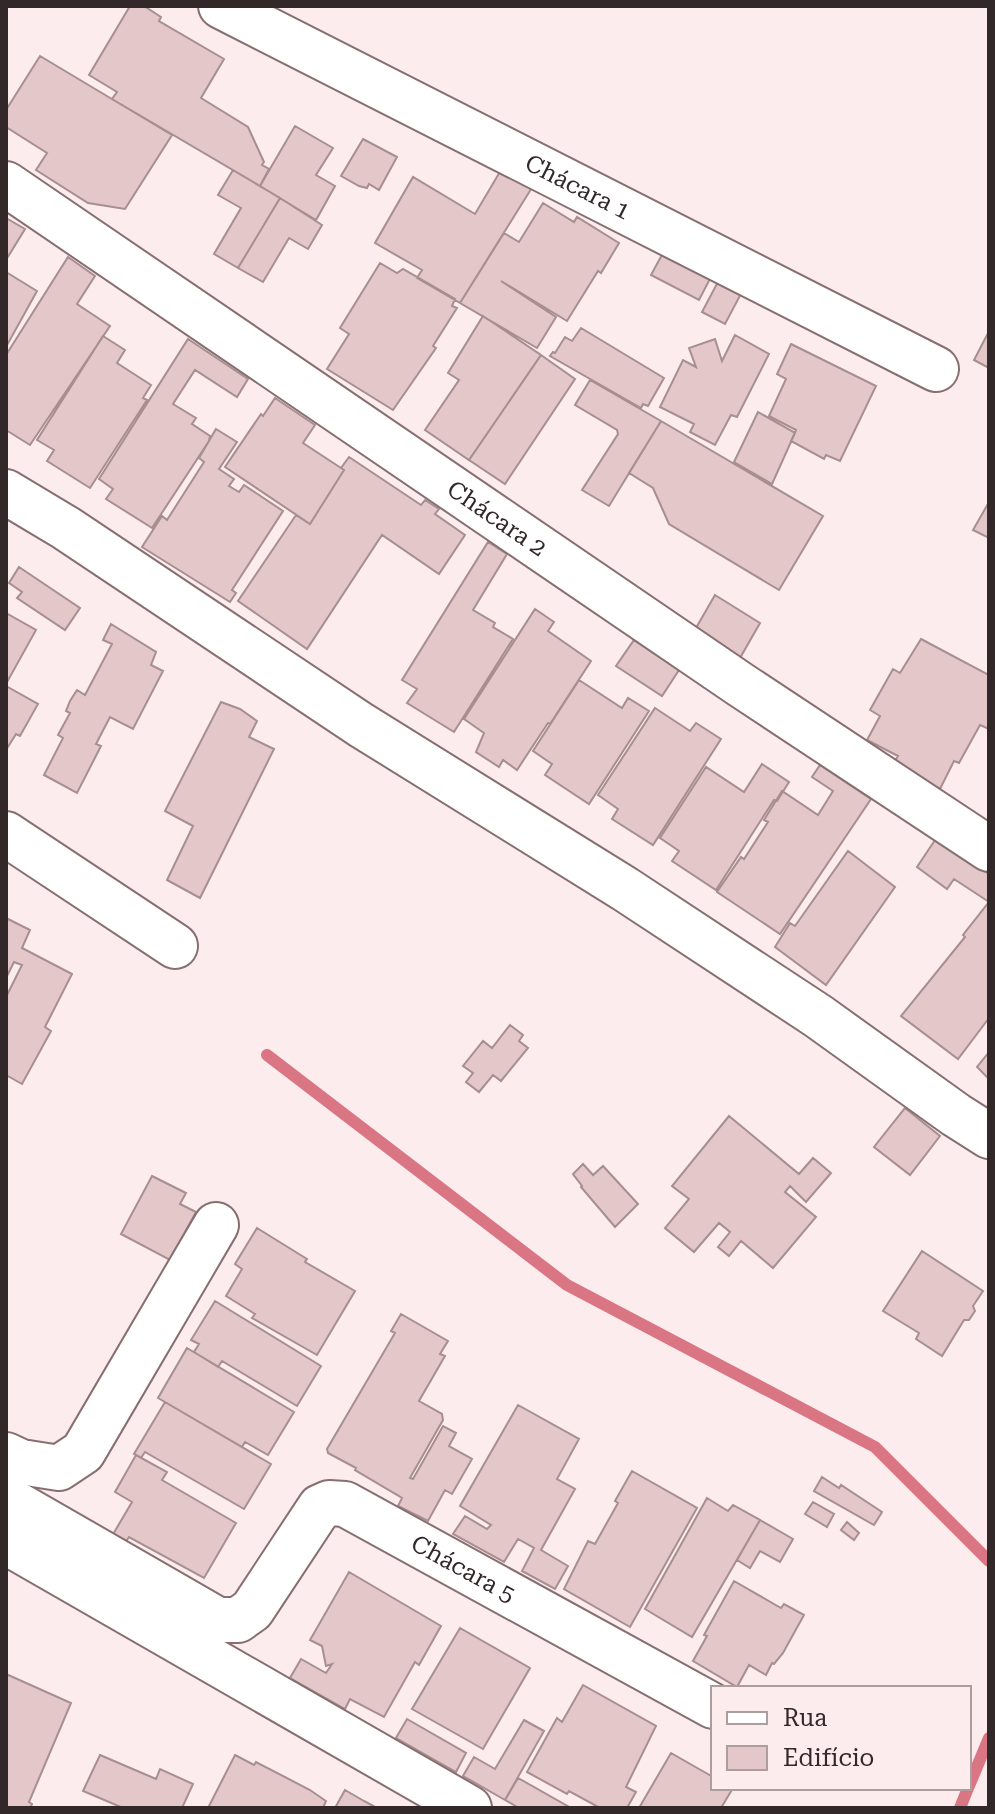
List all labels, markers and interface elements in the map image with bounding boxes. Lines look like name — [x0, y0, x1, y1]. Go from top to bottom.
street label: Chácara 1 — [520, 149, 635, 225]
street label: Chácara 2 — [442, 475, 552, 562]
street label: Chácara 5 — [406, 1529, 520, 1609]
legend — [711, 1686, 971, 1790]
text: Rua — [783, 1704, 827, 1732]
text: Edifício — [783, 1744, 874, 1772]

